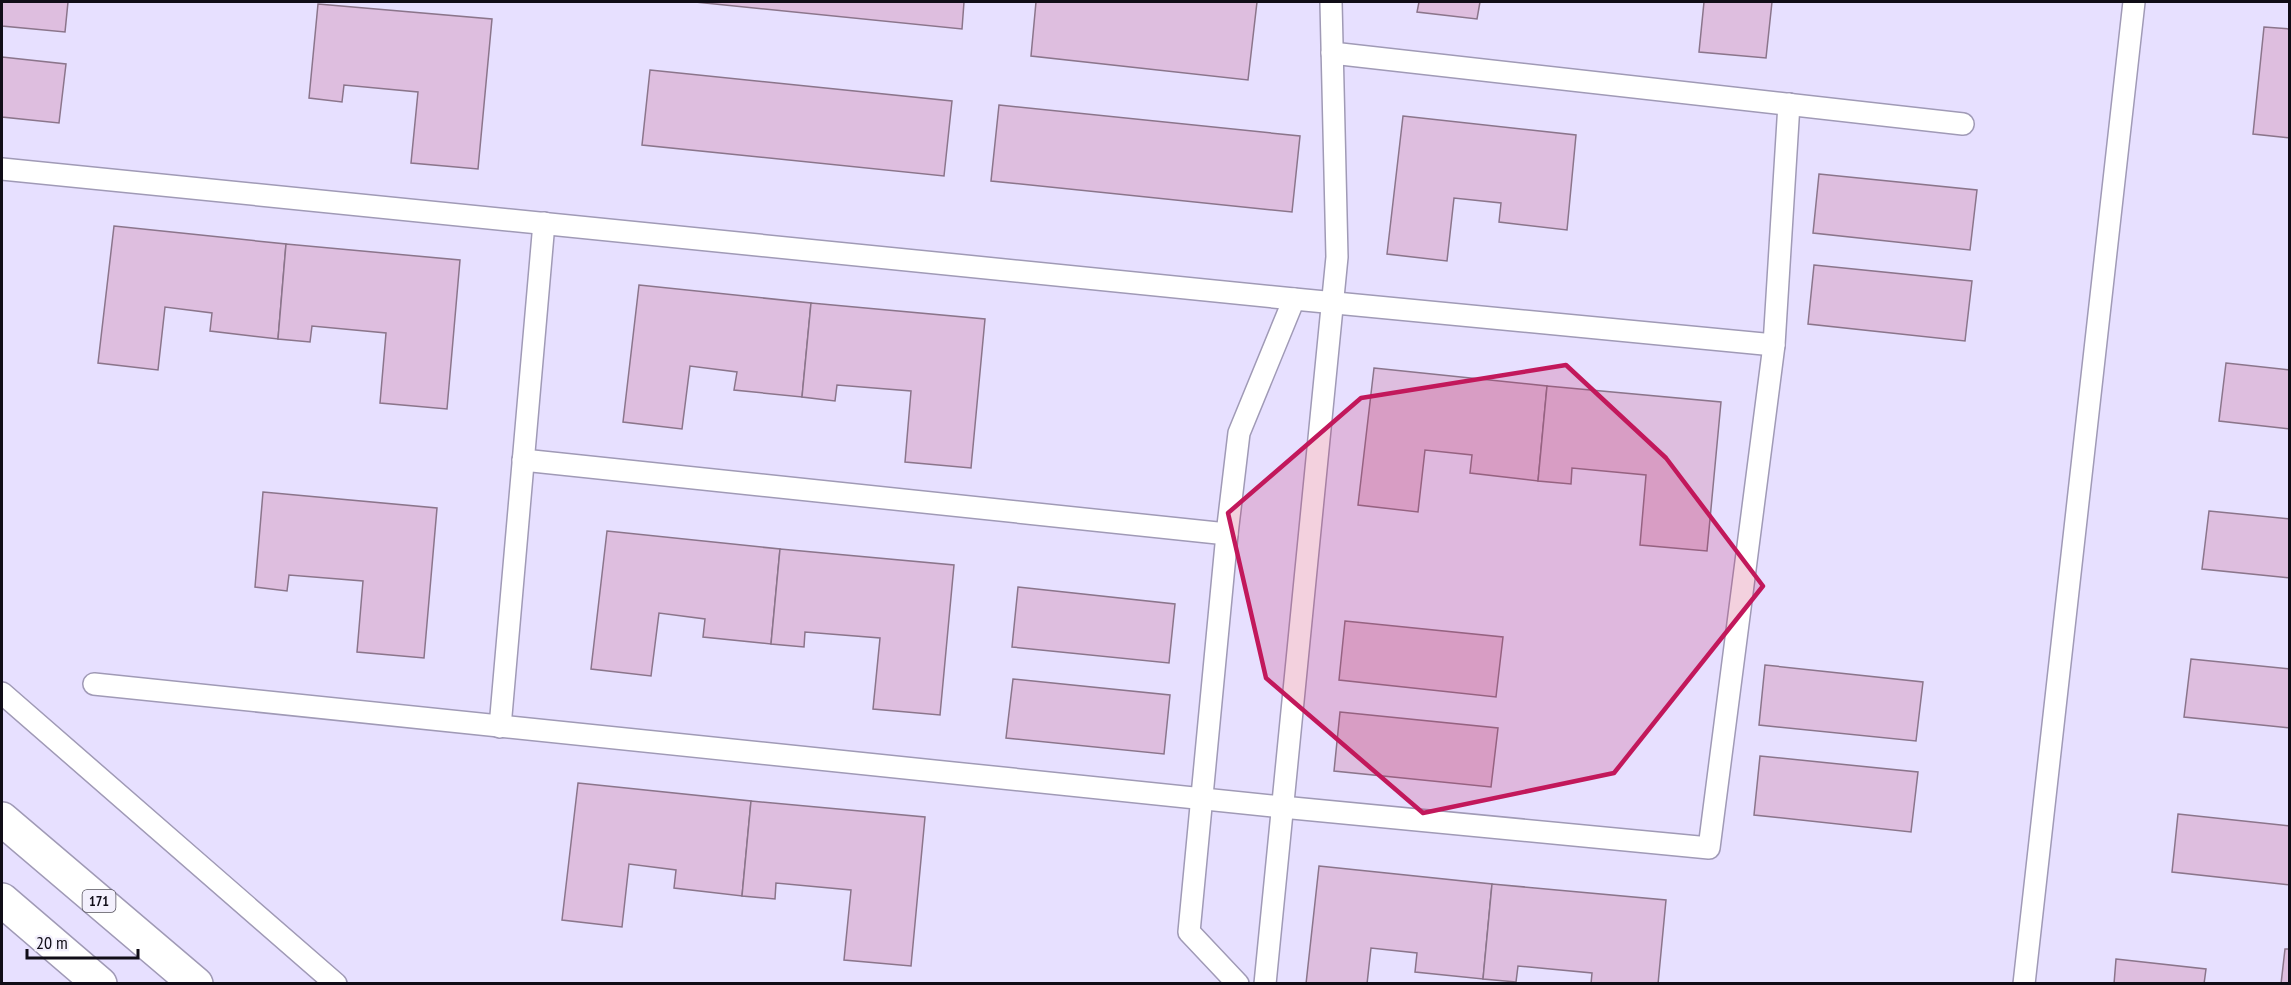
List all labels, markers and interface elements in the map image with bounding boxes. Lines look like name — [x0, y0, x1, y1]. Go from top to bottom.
road number: 171 — [82, 890, 116, 912]
scale bar — [27, 922, 138, 960]
text: 20 m — [36, 931, 68, 954]

